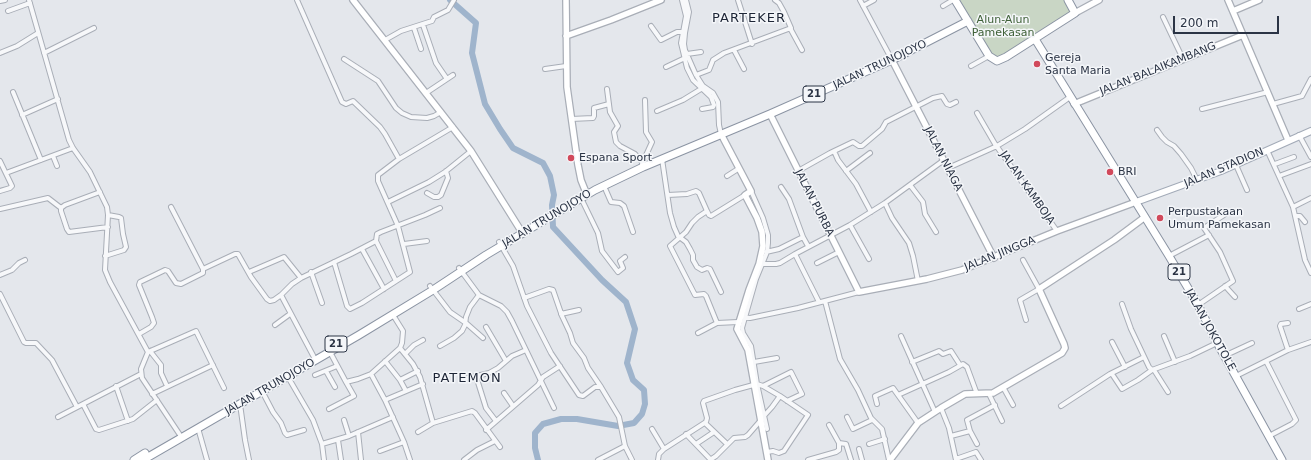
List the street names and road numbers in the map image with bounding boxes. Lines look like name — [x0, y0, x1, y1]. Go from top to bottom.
street label: JALAN TRUNOJOYO — [831, 38, 929, 92]
street label: JALAN BALAIKAMBANG — [1098, 40, 1218, 98]
road number: 21 — [803, 86, 825, 102]
street label: JALAN NIAGA — [921, 124, 965, 194]
street label: JALAN STADION — [1182, 145, 1266, 191]
street label: JALAN KAMBOJA — [997, 149, 1057, 227]
street label: JALAN PURBA — [791, 167, 837, 239]
street label: JALAN TRUNOJOYO — [500, 187, 594, 251]
street label: JALAN JINGGA — [963, 234, 1037, 274]
road number: 21 — [1168, 264, 1190, 280]
street label: JALAN JOKOTOLE — [1182, 287, 1238, 373]
road number: 21 — [325, 336, 347, 352]
street label: JALAN TRUNOJOYO — [223, 356, 317, 418]

